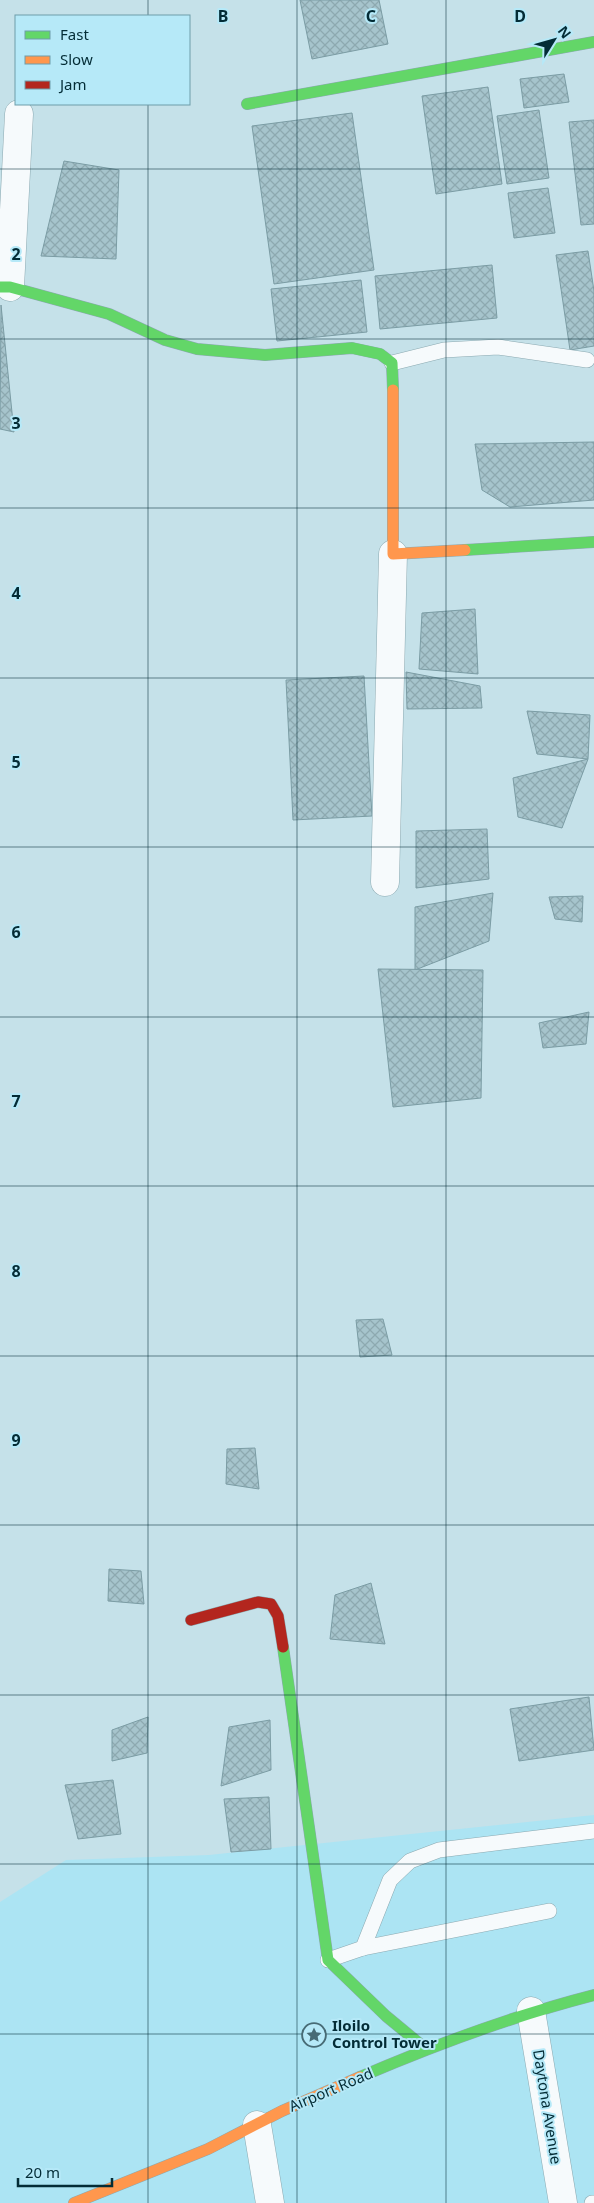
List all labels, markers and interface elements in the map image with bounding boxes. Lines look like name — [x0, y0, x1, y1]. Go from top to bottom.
text: B — [218, 5, 228, 27]
text: C — [366, 5, 376, 27]
text: D — [514, 5, 526, 27]
legend — [15, 15, 190, 105]
north arrow — [529, 15, 579, 65]
text: N — [554, 22, 576, 42]
text: Fast — [60, 24, 89, 44]
text: Slow — [60, 49, 93, 69]
text: Jam — [58, 74, 87, 94]
text: 2 — [11, 243, 21, 265]
text: 3 — [11, 412, 21, 434]
text: 4 — [11, 582, 21, 604]
text: 5 — [11, 751, 21, 773]
text: 6 — [11, 921, 21, 943]
text: 7 — [11, 1090, 21, 1112]
text: 8 — [11, 1260, 21, 1282]
text: 9 — [11, 1429, 21, 1451]
place label: Iloilo Control Tower — [332, 2015, 437, 2052]
place icon: Iloilo Control Tower — [301, 2022, 327, 2048]
street label: Daytona Avenue — [529, 2048, 567, 2166]
street label: Airport Road — [286, 2062, 376, 2116]
scale bar — [18, 2156, 111, 2188]
text: 20 m — [25, 2162, 60, 2182]

